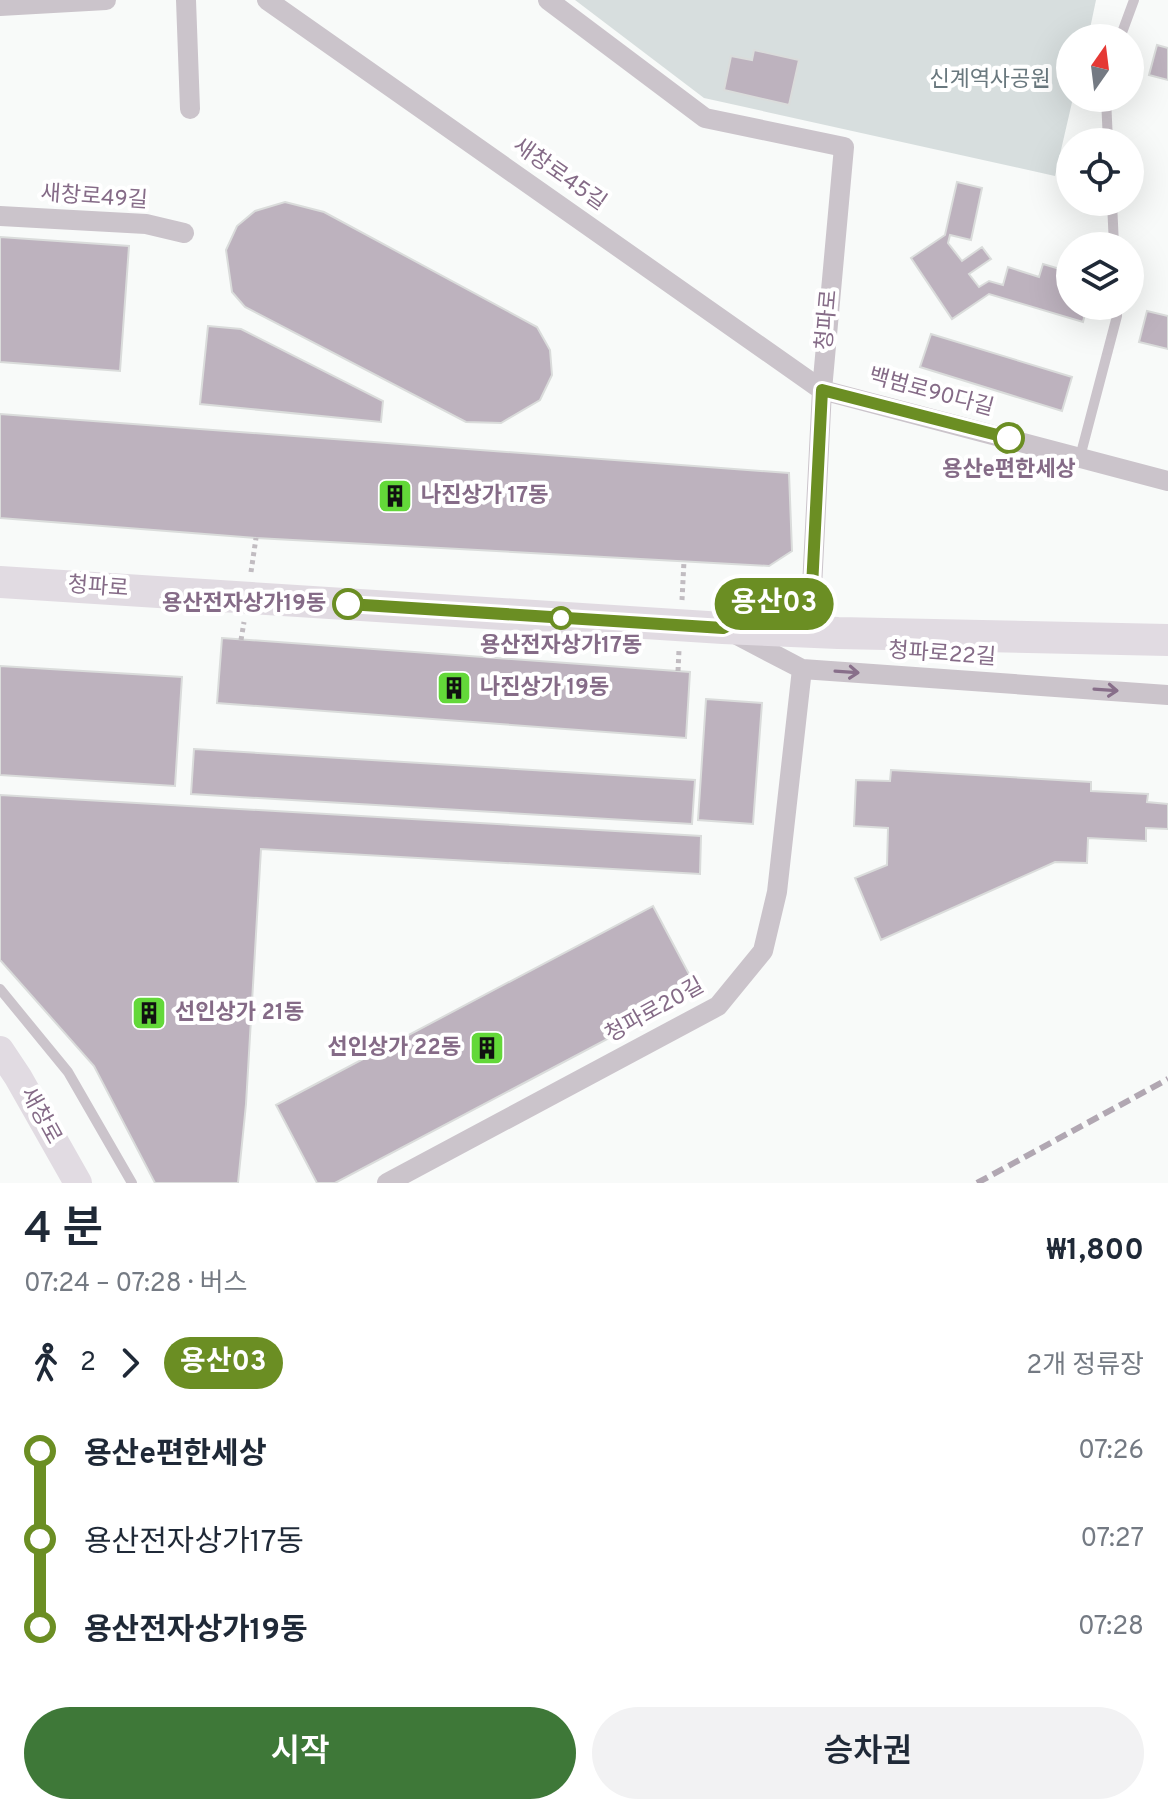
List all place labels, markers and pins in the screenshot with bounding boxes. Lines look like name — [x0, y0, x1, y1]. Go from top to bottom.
marker: 용산e편한세상 — [994, 423, 1024, 453]
place label: 용산e편한세상 — [942, 457, 1076, 484]
building icon: 나진상가 17동 — [376, 477, 414, 515]
place label: 나진상가 17동 — [421, 483, 548, 510]
marker: 용산전자상가19동 — [333, 589, 363, 619]
place label: 용산전자상가19동 — [162, 591, 326, 618]
marker: 용산전자상가17동 — [550, 607, 572, 629]
place label: 용산전자상가17동 — [480, 633, 642, 660]
building icon: 나진상가 19동 — [435, 669, 473, 707]
place label: 나진상가 19동 — [480, 675, 609, 702]
building icon: 선인상가 21동 — [130, 994, 168, 1032]
place label: 선인상가 21동 — [175, 1000, 304, 1027]
building icon: 선인상가 22동 — [468, 1029, 506, 1067]
place label: 선인상가 22동 — [327, 1035, 461, 1062]

